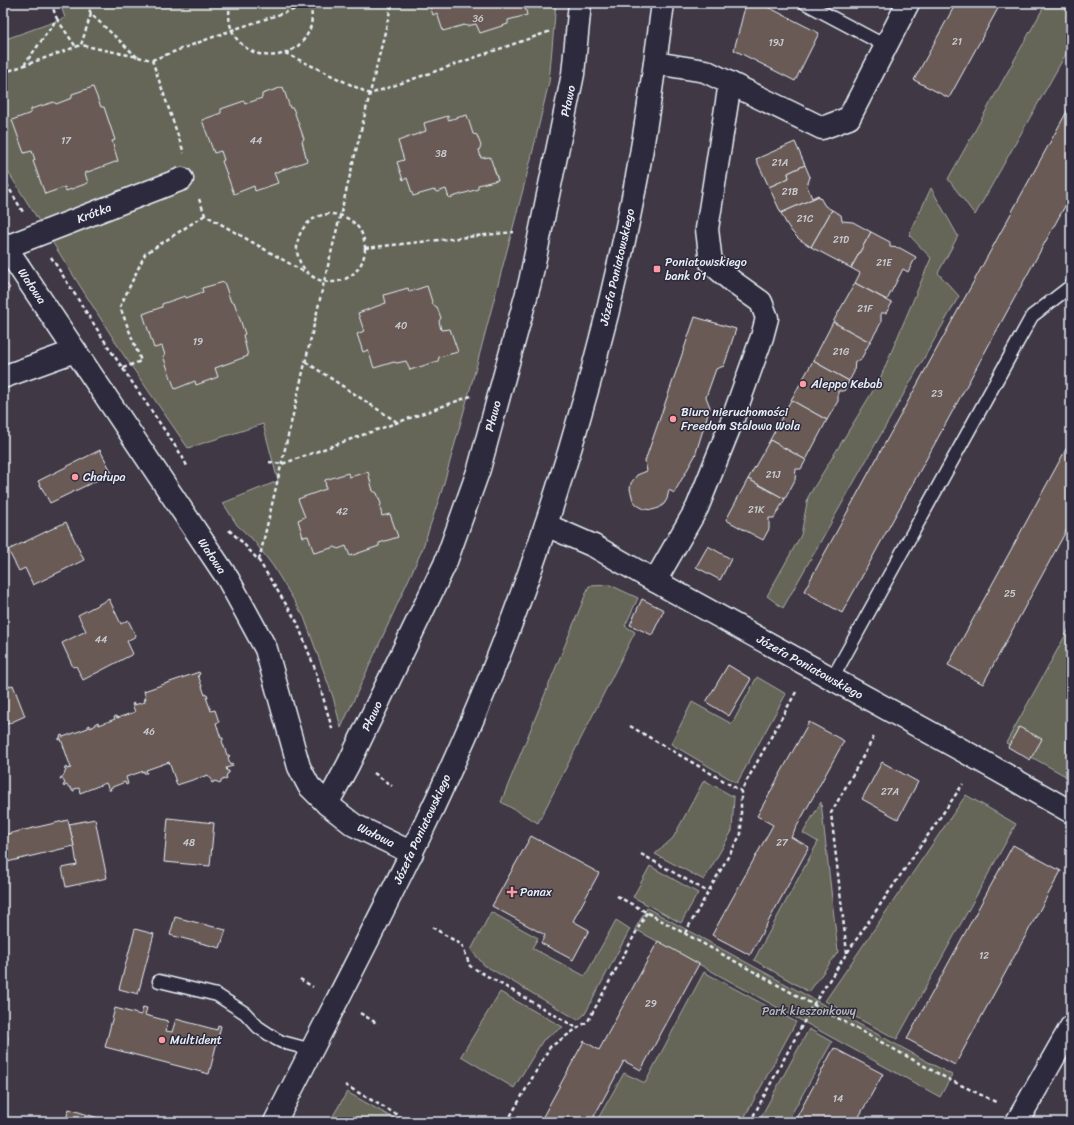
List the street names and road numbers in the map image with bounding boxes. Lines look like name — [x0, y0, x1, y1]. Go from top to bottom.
street label: Pławo — [554, 83, 582, 119]
street label: Krótka — [73, 196, 115, 230]
street label: Józefa Poniatowskiego — [593, 206, 641, 329]
street label: Wałowa — [12, 263, 52, 309]
street label: Pławo — [478, 398, 508, 434]
street label: Wałowa — [192, 533, 232, 579]
street label: Józefa Poniatowskiego — [752, 628, 868, 706]
street label: Pławo — [355, 697, 389, 735]
street label: Józefa Poniatowskiego — [386, 770, 457, 889]
street label: Wałowa — [353, 816, 399, 854]

